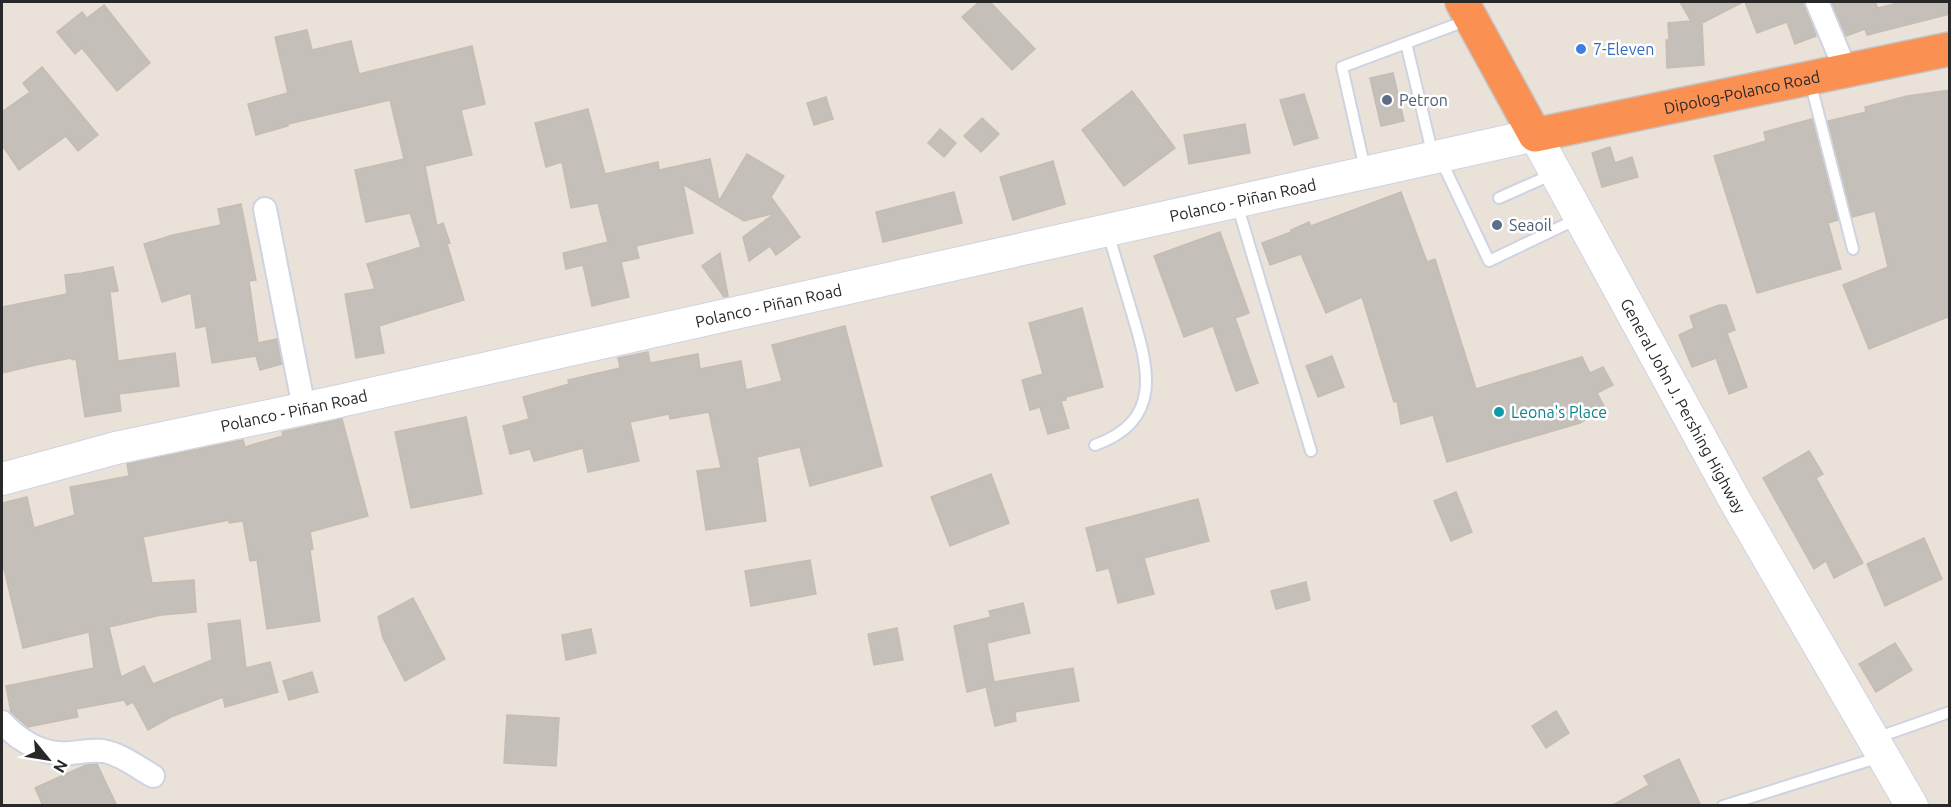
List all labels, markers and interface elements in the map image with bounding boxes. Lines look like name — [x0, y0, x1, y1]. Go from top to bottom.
place label: 7-Eleven — [1593, 40, 1654, 58]
marker: 7-Eleven — [1574, 42, 1588, 56]
street label: Dipolog-Polanco Road — [1662, 67, 1822, 117]
place label: Petron — [1399, 91, 1448, 109]
marker: Petron — [1380, 93, 1394, 107]
street label: Polanco - Piñan Road — [1168, 175, 1318, 225]
place label: Seaoil — [1509, 216, 1552, 234]
marker: Seaoil — [1490, 218, 1504, 232]
street label: Polanco - Piñan Road — [693, 281, 844, 331]
street label: General John J. Pershing Highway — [1617, 295, 1749, 517]
street label: Polanco - Piñan Road — [219, 386, 369, 435]
place label: Leona's Place — [1511, 403, 1607, 421]
marker: Leona's Place — [1492, 405, 1506, 419]
north arrow — [18, 729, 78, 789]
text: N — [50, 757, 72, 776]

